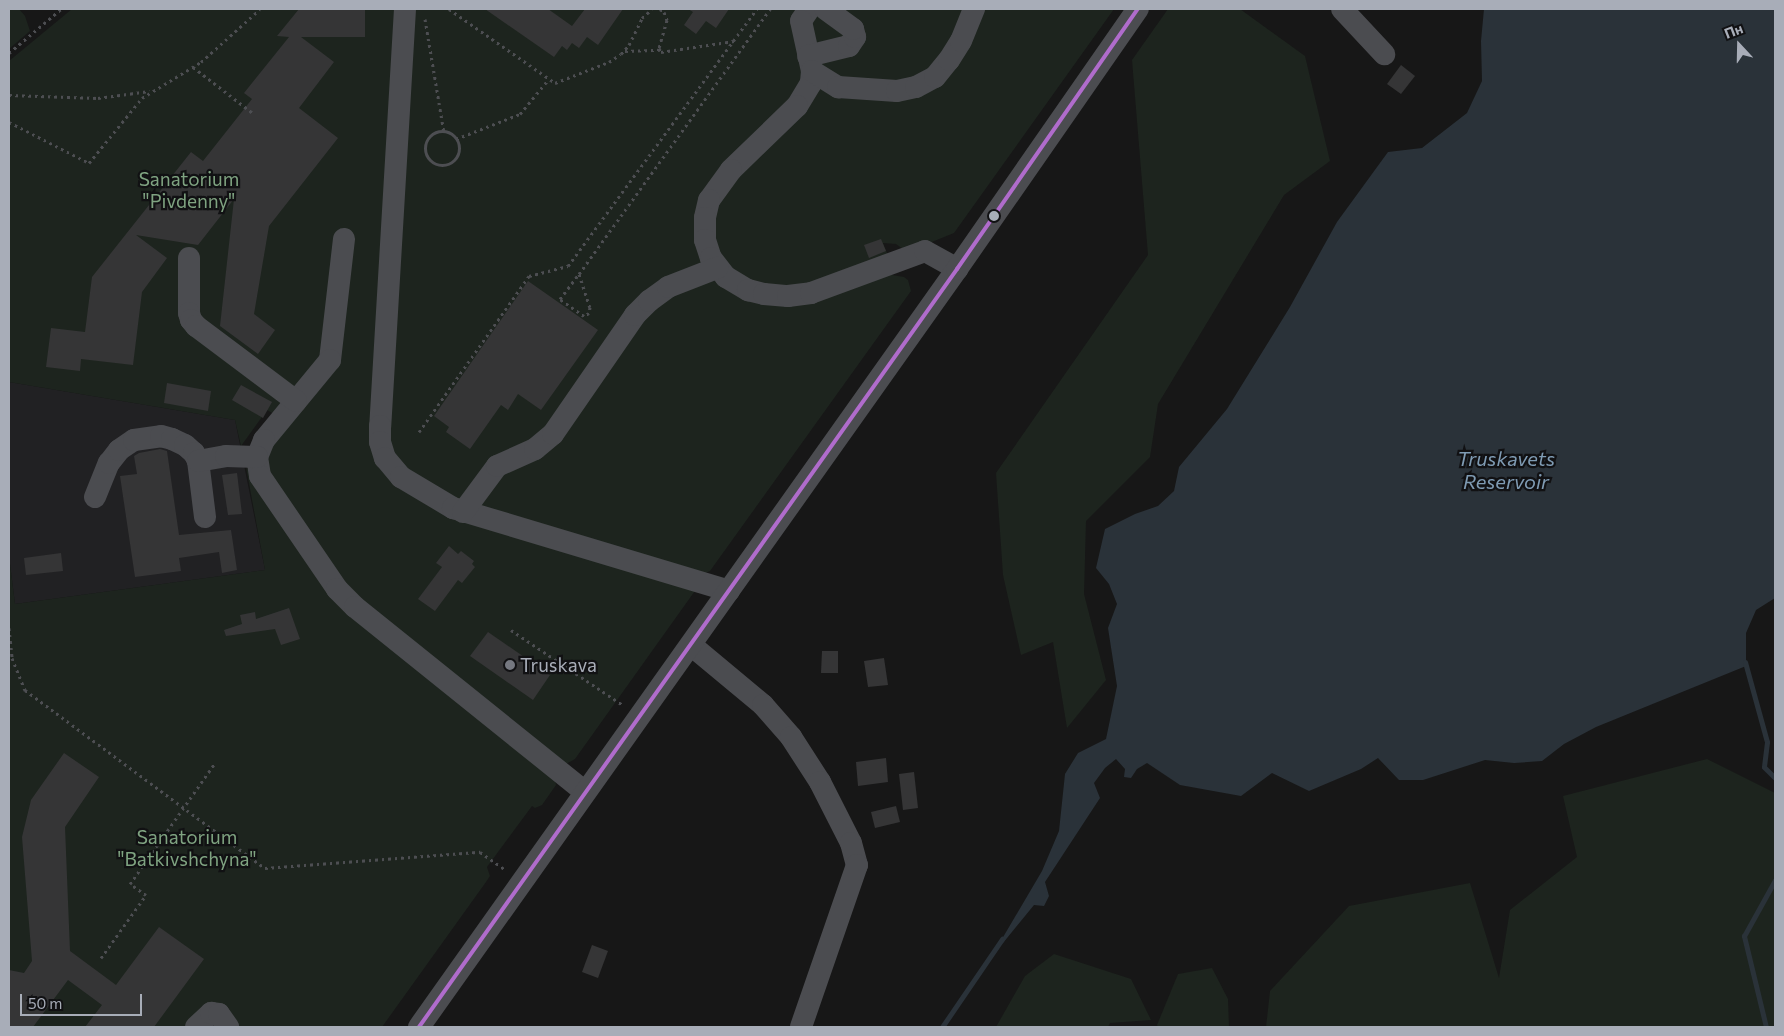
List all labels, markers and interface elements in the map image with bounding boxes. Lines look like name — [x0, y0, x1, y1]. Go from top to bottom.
text: Пн — [1722, 19, 1745, 42]
north arrow — [1714, 20, 1764, 70]
park label: Sanatorium "Pivdenny" — [139, 168, 239, 212]
unlabelled marker — [989, 211, 999, 221]
water label: Truskavets Reservoir — [1457, 447, 1555, 494]
place label: Truskava — [520, 654, 597, 676]
marker: Truskava — [504, 659, 516, 671]
park label: Sanatorium "Batkivshchyna" — [117, 826, 257, 870]
scale bar — [22, 984, 145, 1016]
text: 50 m — [28, 994, 62, 1012]

